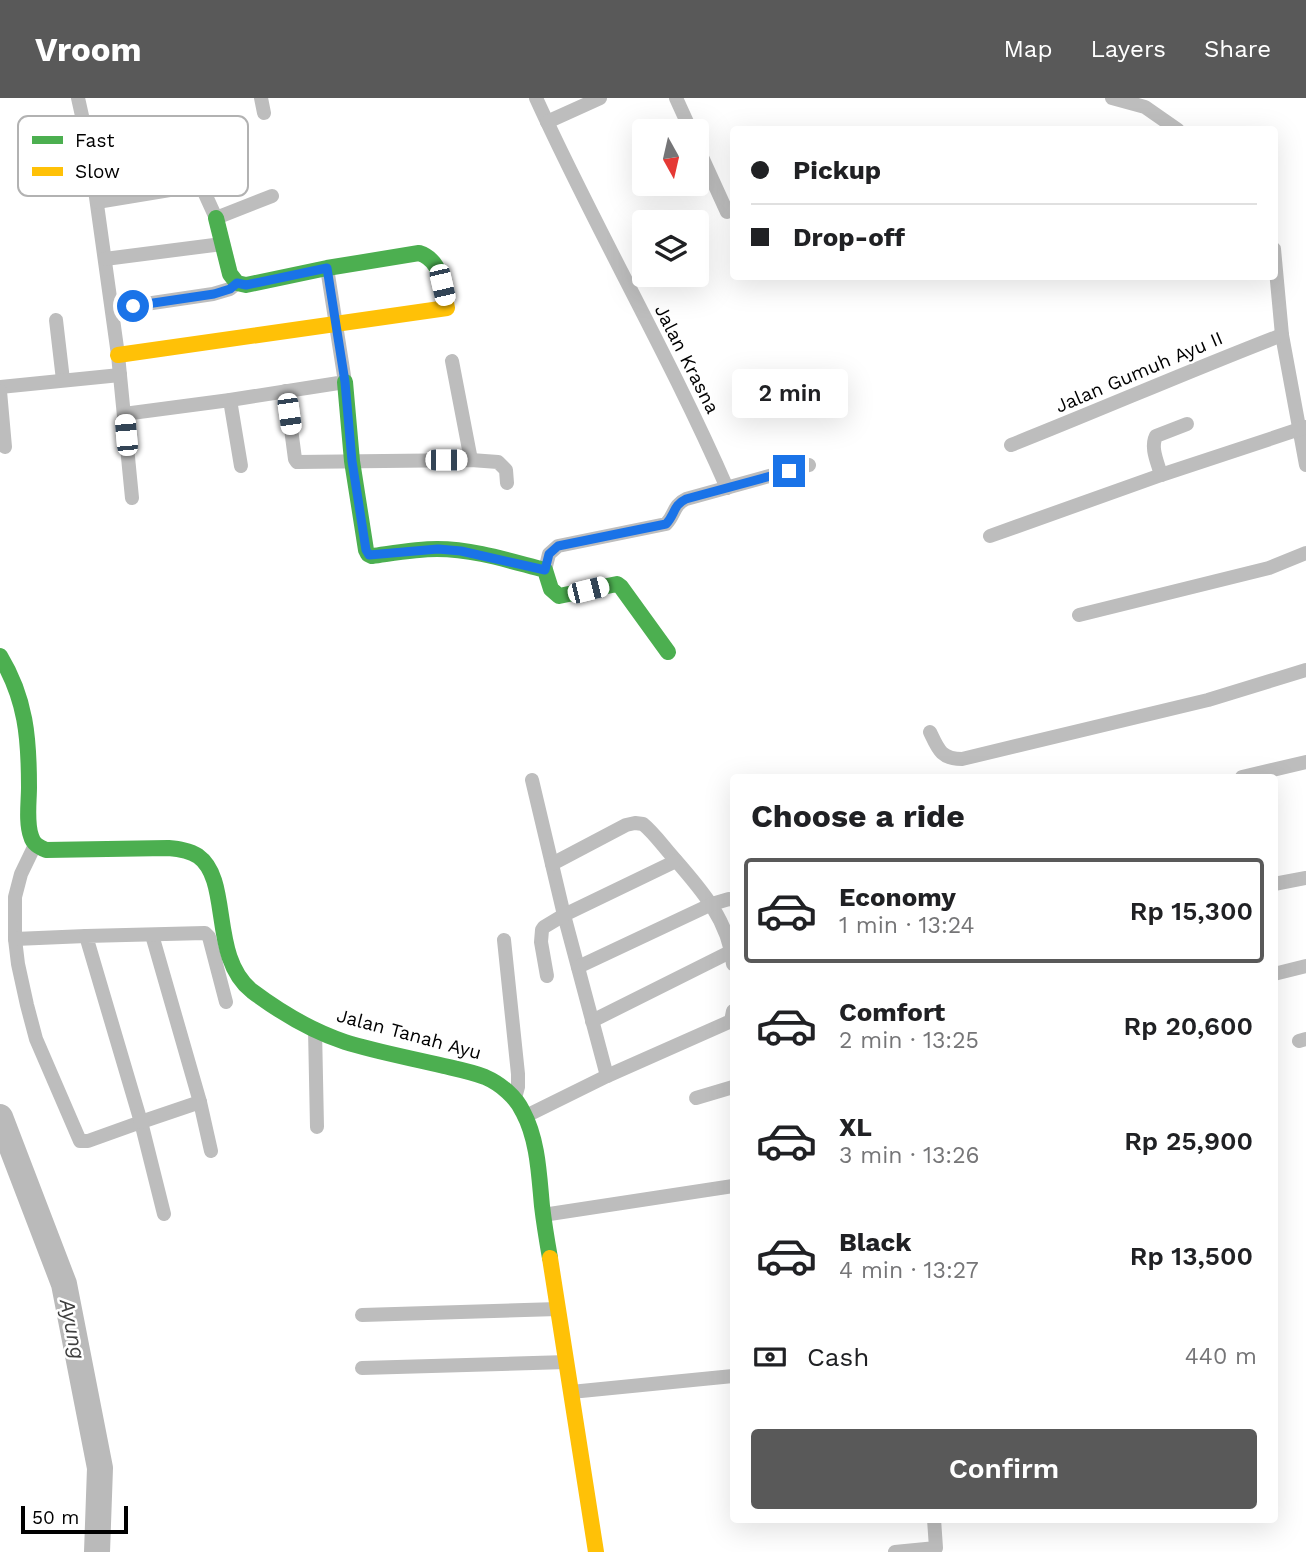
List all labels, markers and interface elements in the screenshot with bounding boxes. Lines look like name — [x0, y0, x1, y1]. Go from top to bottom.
text: Vroom — [35, 30, 142, 69]
text: Map — [1004, 35, 1052, 63]
text: Layers — [1090, 35, 1166, 63]
text: Share — [1204, 35, 1271, 63]
legend — [18, 116, 248, 196]
north arrow — [632, 119, 709, 196]
map controls — [632, 119, 709, 287]
text: Fast — [75, 129, 114, 152]
text: Pickup — [793, 155, 881, 185]
text: Slow — [75, 160, 120, 183]
button: layers — [632, 210, 709, 287]
text: Drop-off — [793, 222, 905, 252]
car — [428, 262, 457, 308]
route start — [117, 290, 149, 322]
street label: Jalan Krasna — [650, 301, 724, 418]
street label: Jalan Gumuh Ayu II — [1052, 326, 1226, 418]
callout: 2 min — [731, 370, 847, 418]
text: 2 min — [758, 380, 822, 407]
car — [276, 392, 303, 436]
car — [114, 413, 139, 457]
car — [426, 450, 468, 471]
route end — [773, 455, 805, 487]
car — [566, 575, 611, 605]
text: Choose a ride — [751, 797, 965, 835]
icon: car — [755, 879, 818, 942]
text: Economy — [839, 882, 956, 912]
text: Rp 15,300 — [1130, 896, 1253, 926]
text: 1 min · 13:24 — [839, 912, 974, 939]
icon: car — [755, 994, 818, 1057]
text: Comfort — [839, 997, 945, 1027]
street label: Jalan Tanah Ayu — [334, 1004, 484, 1064]
text: Rp 20,600 — [1124, 1011, 1253, 1041]
text: 2 min · 13:25 — [839, 1027, 979, 1054]
icon: car — [755, 1109, 818, 1172]
text: XL — [839, 1112, 872, 1142]
text: Rp 25,900 — [1124, 1126, 1253, 1156]
text: 3 min · 13:26 — [839, 1142, 980, 1169]
icon: car — [755, 1224, 818, 1287]
text: Black — [839, 1227, 911, 1257]
text: Rp 13,500 — [1130, 1241, 1253, 1271]
text: 4 min · 13:27 — [839, 1257, 979, 1284]
water label: Ayung — [55, 1296, 91, 1361]
icon: cash — [751, 1338, 789, 1376]
text: Cash — [807, 1342, 869, 1372]
text: 440 m — [1185, 1343, 1257, 1370]
button: Confirm — [751, 1429, 1257, 1509]
scale bar — [21, 1503, 128, 1535]
text: 50 m — [32, 1506, 79, 1529]

